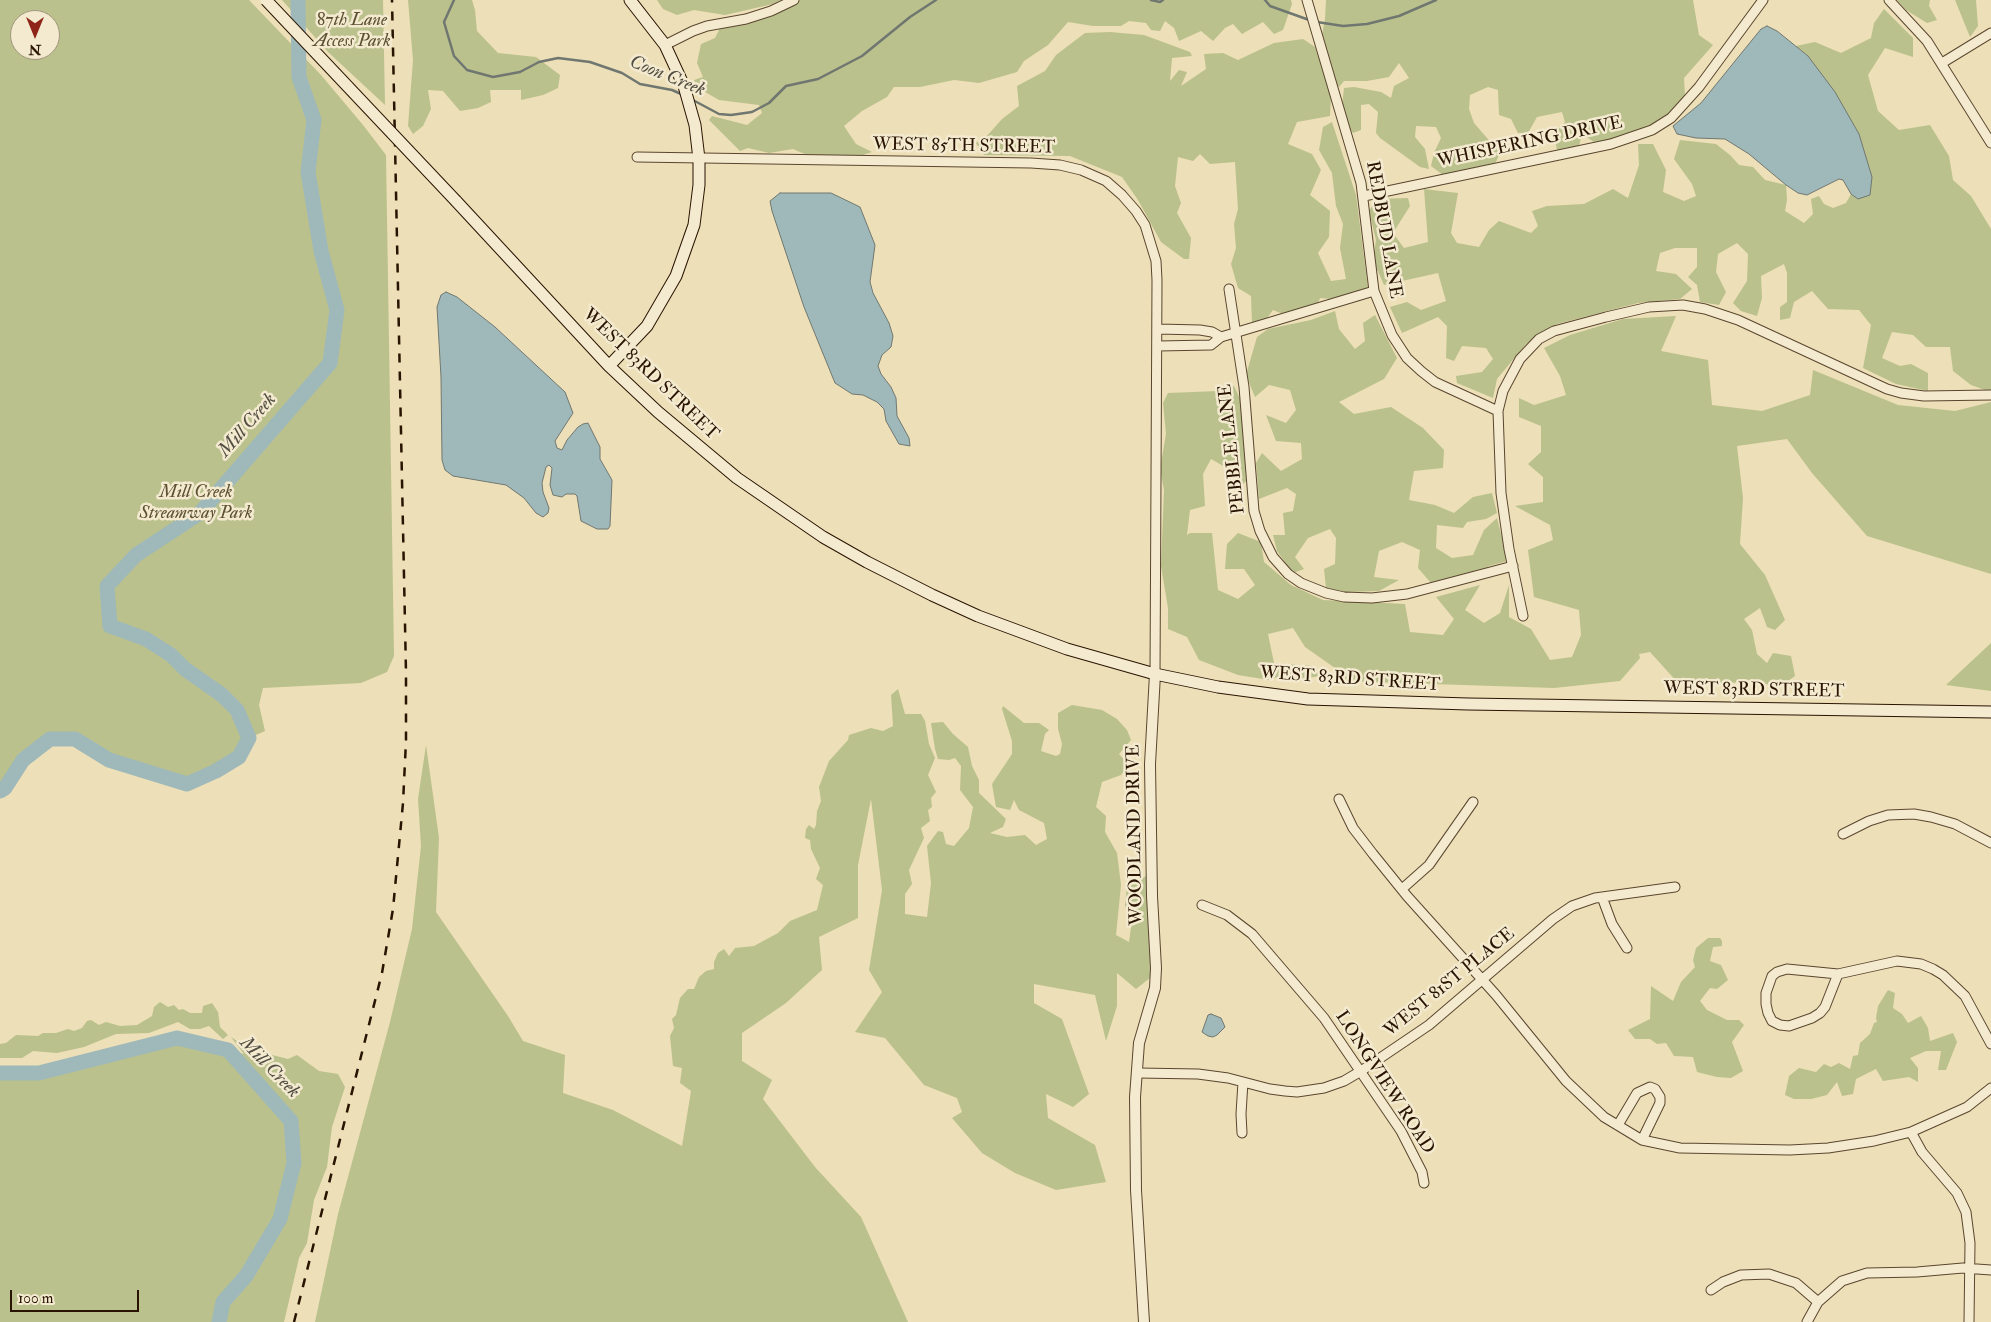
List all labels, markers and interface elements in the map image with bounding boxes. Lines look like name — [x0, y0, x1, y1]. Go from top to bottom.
north arrow — [10, 10, 60, 60]
park label: 87th Lane Access Park — [313, 10, 391, 52]
text: N — [29, 41, 41, 58]
water label: Coon Creek — [626, 52, 708, 102]
street label: WHISPERING DRIVE — [1435, 113, 1625, 173]
street label: WEST 85TH STREET — [873, 135, 1055, 159]
street label: REDBUD LANE — [1360, 159, 1406, 301]
street label: WEST 83RD STREET — [578, 304, 722, 446]
street label: PEBBLE LANE — [1215, 383, 1251, 515]
water label: Mill Creek — [214, 390, 282, 462]
park label: Mill Creek Streamway Park — [139, 482, 253, 524]
street label: WEST 83RD STREET — [1259, 663, 1441, 697]
street label: WEST 83RD STREET — [1663, 679, 1845, 703]
street label: WOODLAND DRIVE — [1124, 744, 1148, 926]
street label: WEST 81ST PLACE — [1380, 924, 1520, 1042]
street label: LONGVIEW ROAD — [1330, 1007, 1438, 1159]
water label: Mill Creek — [234, 1032, 304, 1104]
scale bar — [12, 1280, 141, 1312]
text: 100 m — [18, 1289, 53, 1308]

